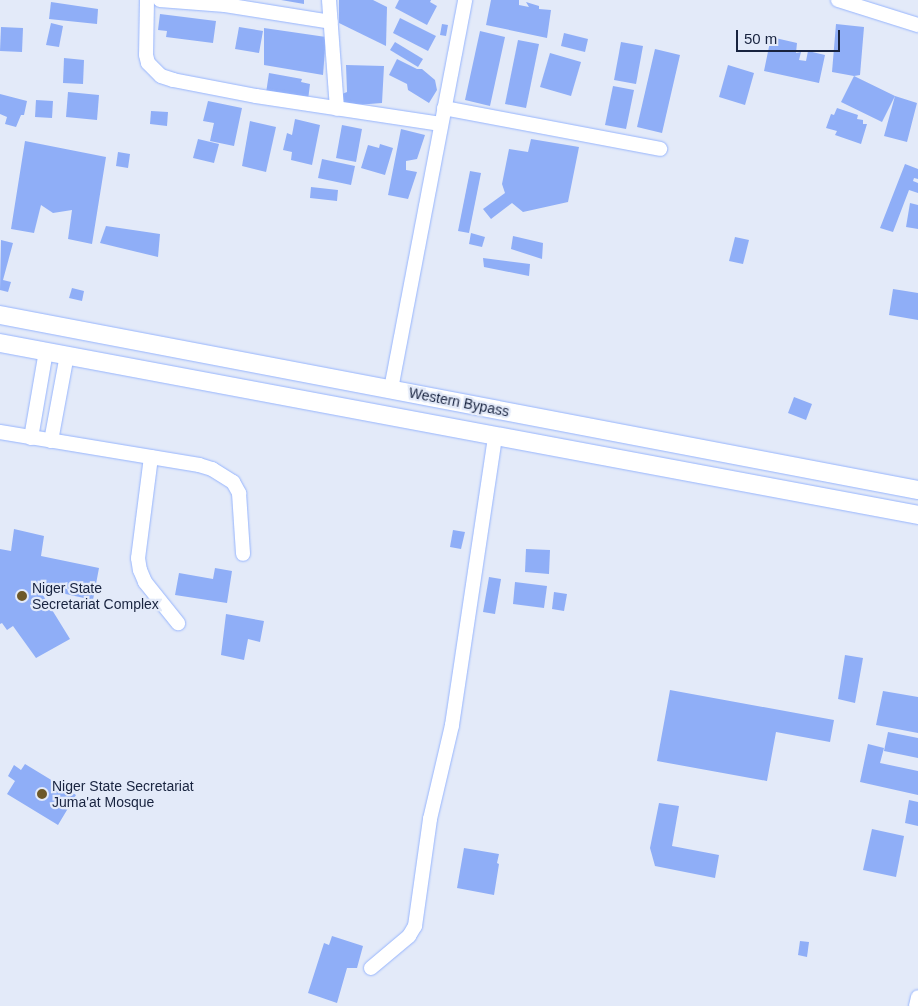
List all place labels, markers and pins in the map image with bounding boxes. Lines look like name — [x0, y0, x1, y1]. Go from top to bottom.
place label: Niger State Secretariat Complex — [32, 580, 159, 612]
marker: Niger State Secretariat Complex — [16, 590, 28, 602]
place label: Niger State Secretariat Juma'at Mosque — [52, 778, 194, 810]
marker: Niger State Secretariat Juma'at Mosque — [36, 788, 48, 800]

